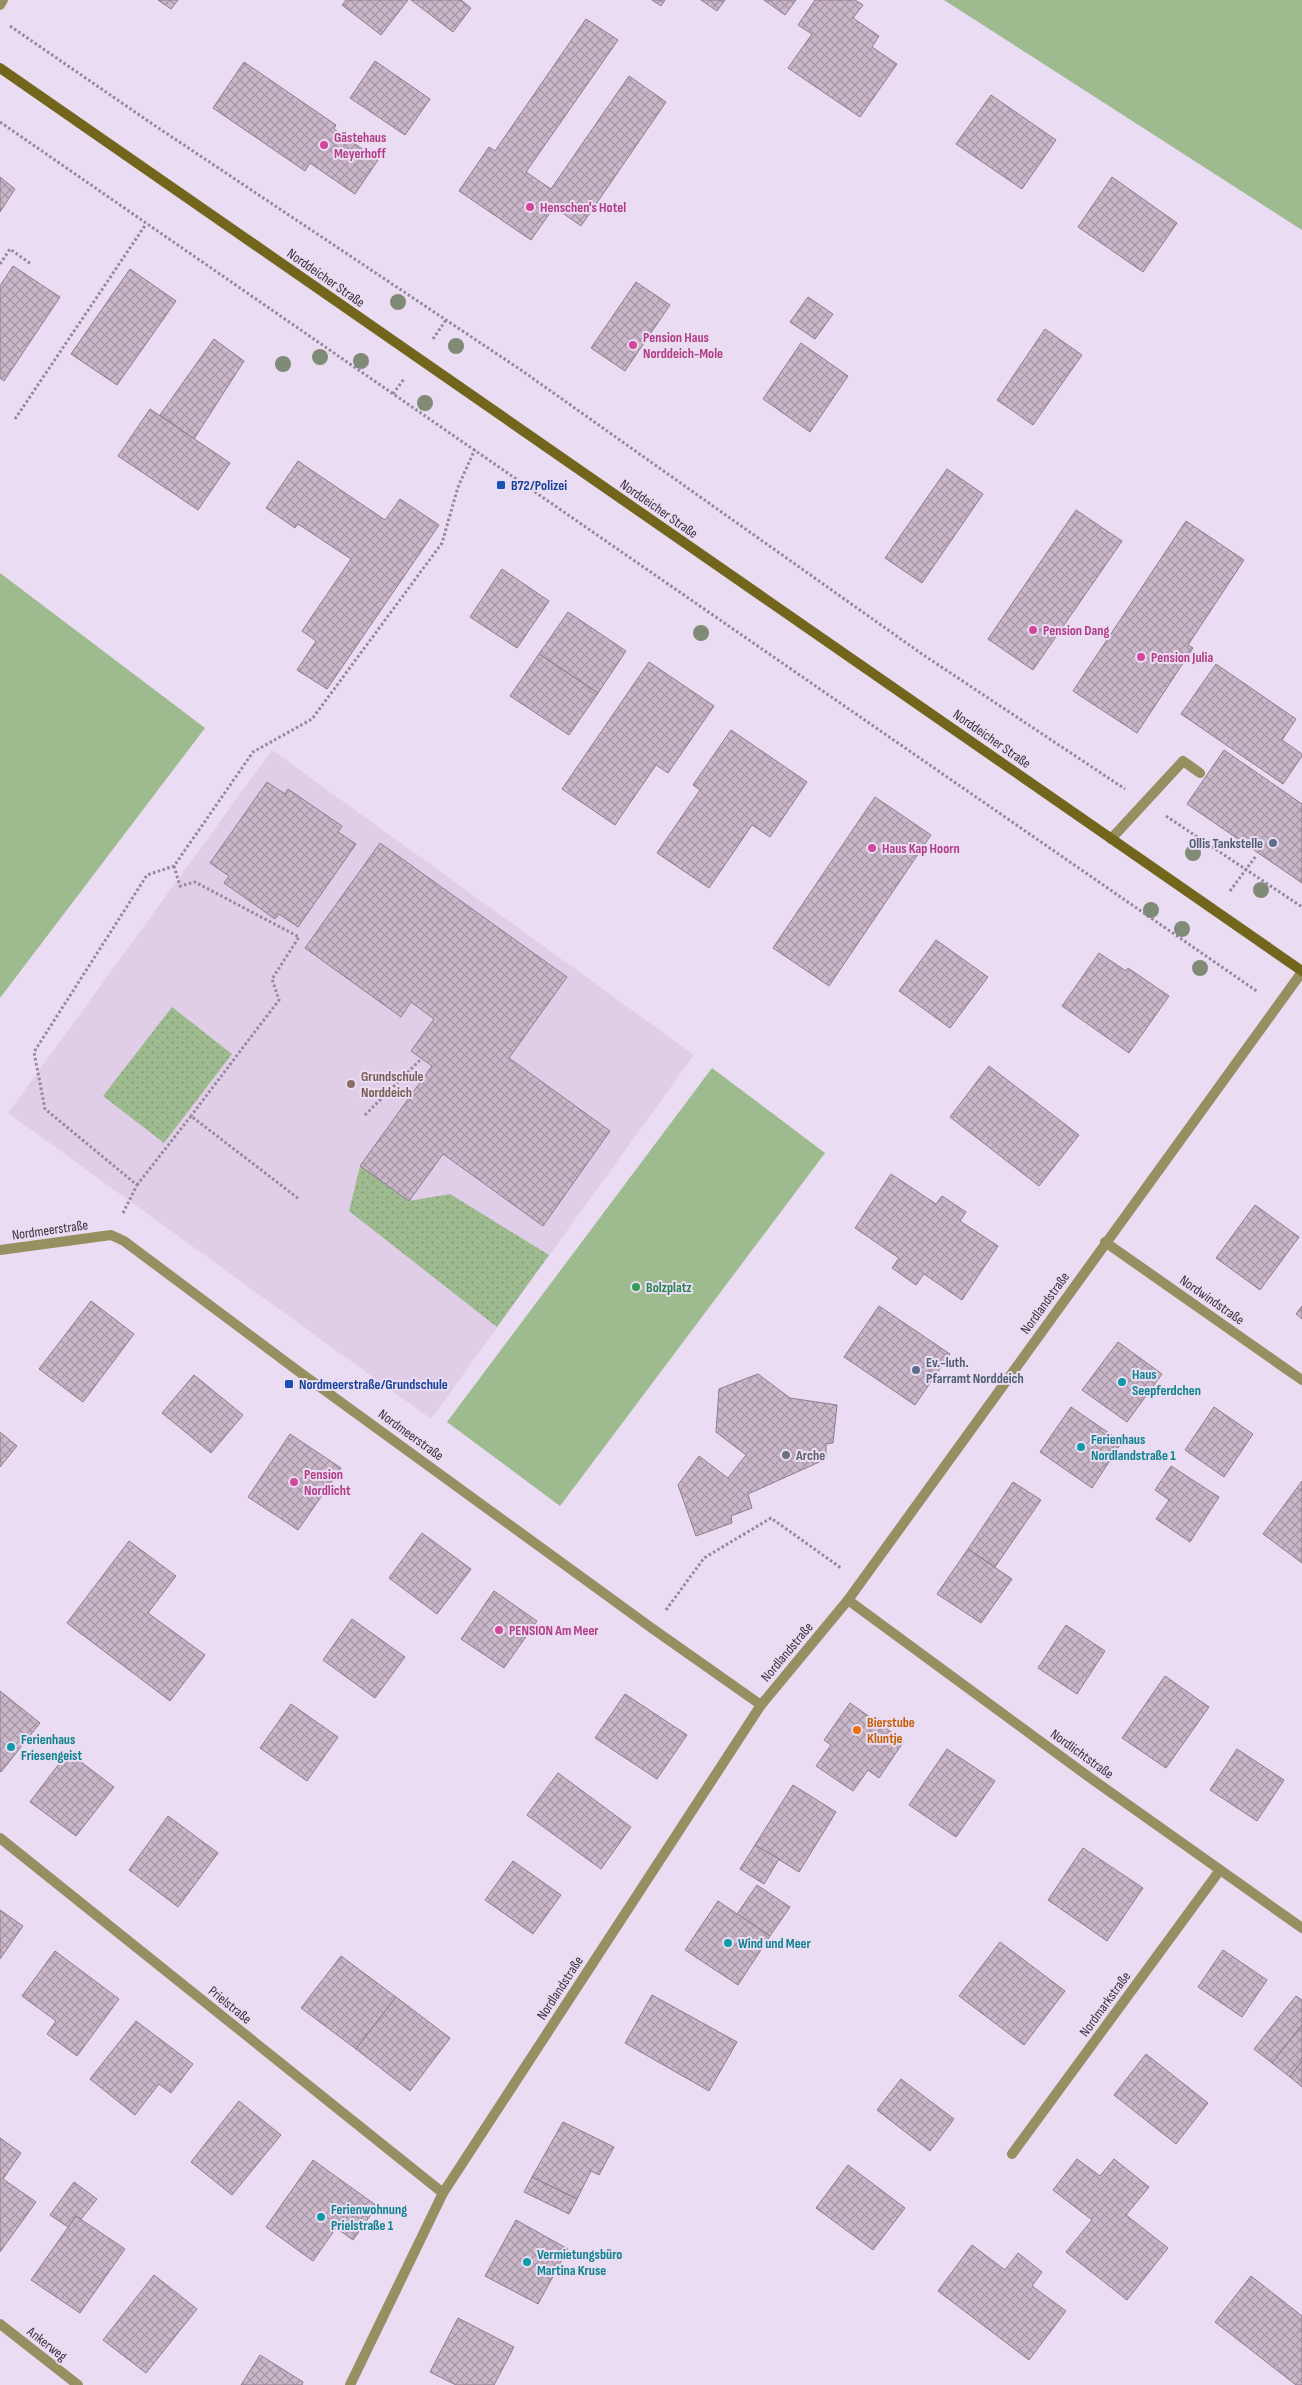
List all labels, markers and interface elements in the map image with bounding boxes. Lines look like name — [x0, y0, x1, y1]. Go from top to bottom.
place label: Gästehaus Meyerhoff — [334, 129, 386, 162]
marker: Gästehaus Meyerhoff — [318, 139, 330, 151]
place label: Henschen's Hotel — [540, 199, 626, 216]
marker: Henschen's Hotel — [524, 201, 536, 213]
street label: Norddeicher Straße — [284, 245, 368, 311]
place label: Pension Haus Norddeich-Mole — [643, 329, 723, 362]
marker: Pension Haus Norddeich-Mole — [627, 339, 639, 351]
street label: Norddeicher Straße — [617, 476, 701, 542]
place label: B72/Polizei — [511, 477, 567, 494]
marker: B72/Polizei — [495, 479, 507, 491]
place label: Pension Dang — [1043, 622, 1109, 639]
marker: Pension Dang — [1027, 624, 1039, 636]
place label: Pension Julia — [1151, 649, 1213, 666]
marker: Pension Julia — [1135, 651, 1147, 663]
street label: Norddeicher Straße — [950, 706, 1034, 772]
place label: Ollis Tankstelle — [1189, 835, 1263, 852]
marker: Ollis Tankstelle — [1267, 837, 1279, 849]
place label: Haus Kap Hoorn — [882, 840, 960, 857]
marker: Haus Kap Hoorn — [866, 842, 878, 854]
place label: Grundschule Norddeich — [361, 1068, 424, 1101]
marker: Grundschule Norddeich — [345, 1078, 357, 1090]
street label: Nordmeerstraße — [11, 1216, 89, 1244]
street label: Nordlandstraße — [1017, 1269, 1073, 1337]
street label: Nordwindstraße — [1176, 1272, 1248, 1328]
place label: Bolzplatz — [646, 1279, 692, 1296]
marker: Bolzplatz — [630, 1281, 642, 1293]
place label: Ev.-luth. Pfarramt Norddeich — [926, 1354, 1024, 1387]
marker: Ev.-luth. Pfarramt Norddeich — [910, 1364, 922, 1376]
place label: Haus Seepferdchen — [1132, 1366, 1201, 1399]
place label: Nordmeerstraße/Grundschule — [299, 1376, 448, 1393]
marker: Haus Seepferdchen — [1116, 1376, 1128, 1388]
marker: Nordmeerstraße/Grundschule — [283, 1378, 295, 1390]
street label: Nordmeerstraße — [375, 1406, 447, 1464]
place label: Ferienhaus Nordlandstraße 1 — [1091, 1431, 1176, 1464]
marker: Ferienhaus Nordlandstraße 1 — [1075, 1441, 1087, 1453]
place label: Arche — [795, 1447, 825, 1464]
marker: Arche — [780, 1449, 792, 1461]
place label: Pension Nordlicht — [304, 1466, 351, 1499]
marker: Pension Nordlicht — [288, 1476, 300, 1488]
street label: Nordlandstraße — [757, 1619, 817, 1685]
place label: PENSION Am Meer — [509, 1622, 599, 1639]
marker: PENSION Am Meer — [493, 1624, 505, 1636]
place label: Bierstube Kluntje — [867, 1714, 915, 1747]
marker: Bierstube Kluntje — [851, 1724, 863, 1736]
street label: Nordlichtstraße — [1047, 1725, 1117, 1783]
place label: Ferienhaus Friesengeist — [21, 1731, 82, 1764]
marker: Ferienhaus Friesengeist — [5, 1741, 17, 1753]
place label: Wind und Meer — [738, 1935, 812, 1952]
marker: Wind und Meer — [722, 1937, 734, 1949]
street label: Nordlandstraße — [533, 1953, 587, 2023]
street label: Nordmarkstraße — [1076, 1968, 1134, 2040]
street label: Prielstraße — [205, 1982, 255, 2028]
place label: Ferienwohnung Prielstraße 1 — [331, 2201, 407, 2234]
marker: Ferienwohnung Prielstraße 1 — [315, 2211, 327, 2223]
place label: Vermietungsbüro Martina Kruse — [537, 2246, 622, 2279]
marker: Vermietungsbüro Martina Kruse — [521, 2256, 533, 2268]
street label: Ankerweg — [23, 2322, 71, 2365]

